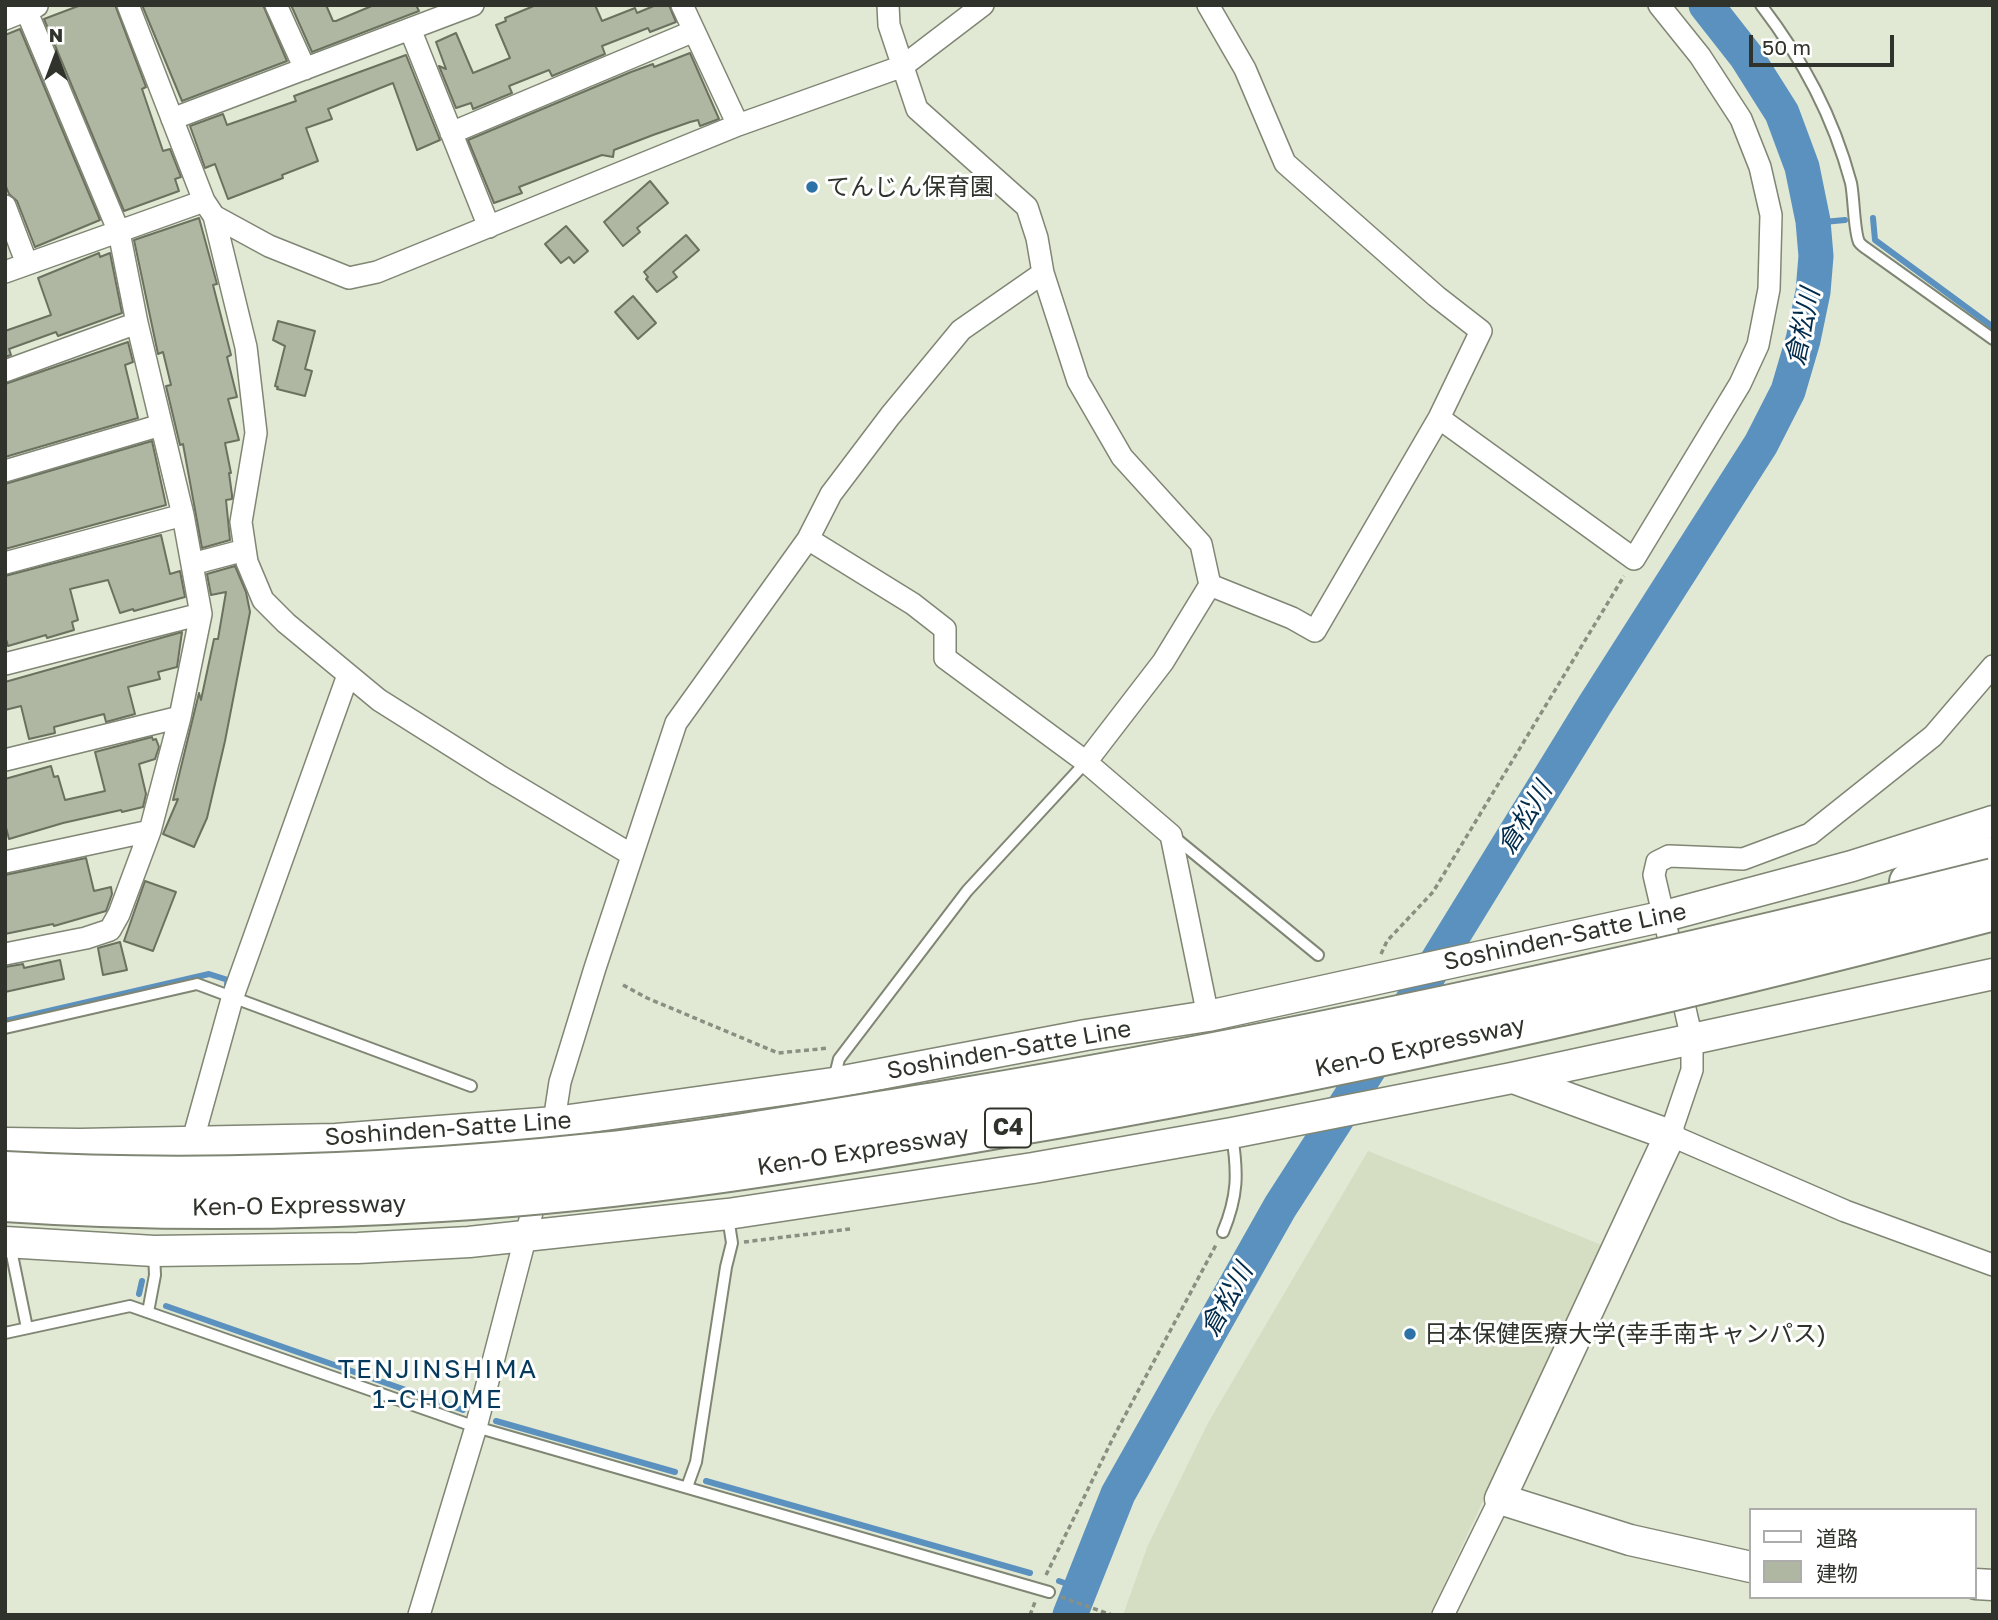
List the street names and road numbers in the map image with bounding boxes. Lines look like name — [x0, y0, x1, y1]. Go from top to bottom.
street label: Soshinden-Satte Line — [1441, 897, 1689, 977]
street label: Ken-O Expressway — [1312, 1011, 1528, 1083]
street label: Soshinden-Satte Line — [885, 1014, 1133, 1086]
street label: Soshinden-Satte Line — [324, 1106, 572, 1152]
road number: C4 — [985, 1108, 1031, 1148]
street label: Ken-O Expressway — [755, 1120, 971, 1182]
street label: Ken-O Expressway — [192, 1190, 406, 1222]

